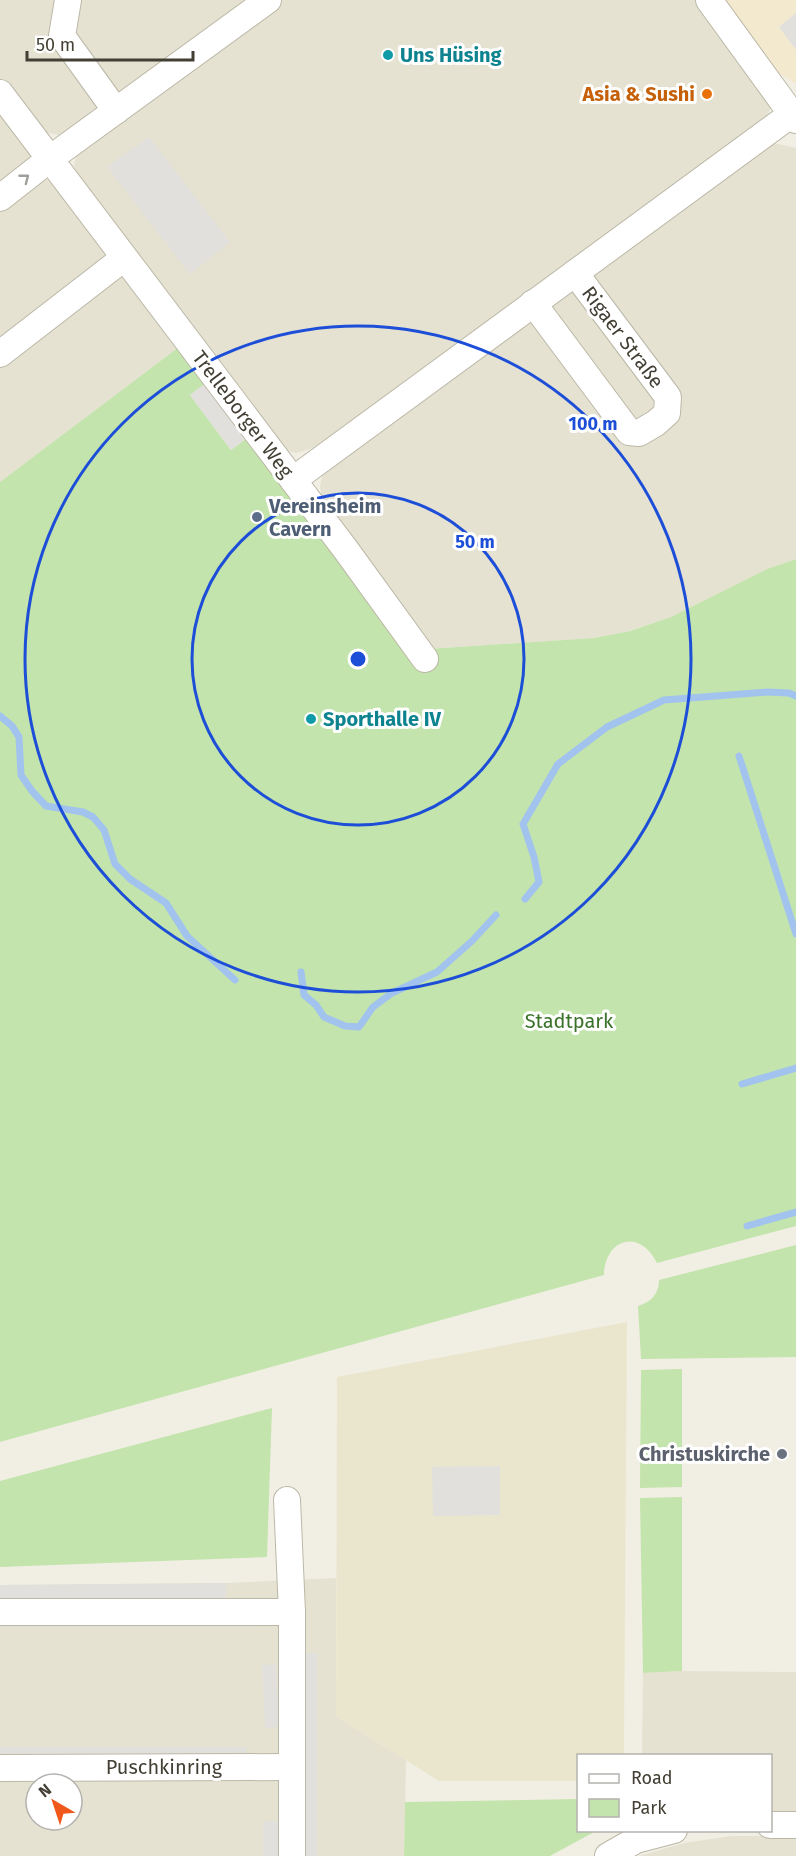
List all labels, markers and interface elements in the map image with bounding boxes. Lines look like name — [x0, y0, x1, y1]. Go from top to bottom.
scale bar — [27, 24, 194, 62]
text: 50 m — [36, 34, 75, 56]
place label: Uns Hüsing — [400, 43, 503, 67]
marker: Uns Hüsing — [381, 48, 395, 62]
place label: Asia & Sushi — [582, 82, 695, 106]
marker: Asia & Sushi — [700, 87, 714, 101]
one-way arrow — [19, 175, 30, 186]
street label: Rigaer Straße — [577, 281, 669, 393]
street label: Trelleborger Weg — [187, 346, 299, 483]
text: 100 m — [569, 413, 617, 435]
place label: Vereinsheim Cavern — [268, 494, 381, 541]
marker: Vereinsheim Cavern — [250, 510, 264, 524]
text: 50 m — [455, 531, 495, 553]
centre of rings — [348, 649, 368, 669]
place label: Sporthalle IV — [323, 707, 442, 731]
marker: Sporthalle IV — [304, 712, 318, 726]
park label: Stadtpark — [525, 1009, 614, 1033]
place label: Christuskirche — [639, 1442, 770, 1466]
marker: Christuskirche — [775, 1447, 789, 1461]
legend — [577, 1754, 772, 1832]
street label: Puschkinring — [106, 1755, 223, 1779]
text: Road — [631, 1767, 673, 1789]
north arrow — [24, 1772, 84, 1832]
text: N — [35, 1780, 55, 1801]
text: Park — [631, 1797, 667, 1819]

